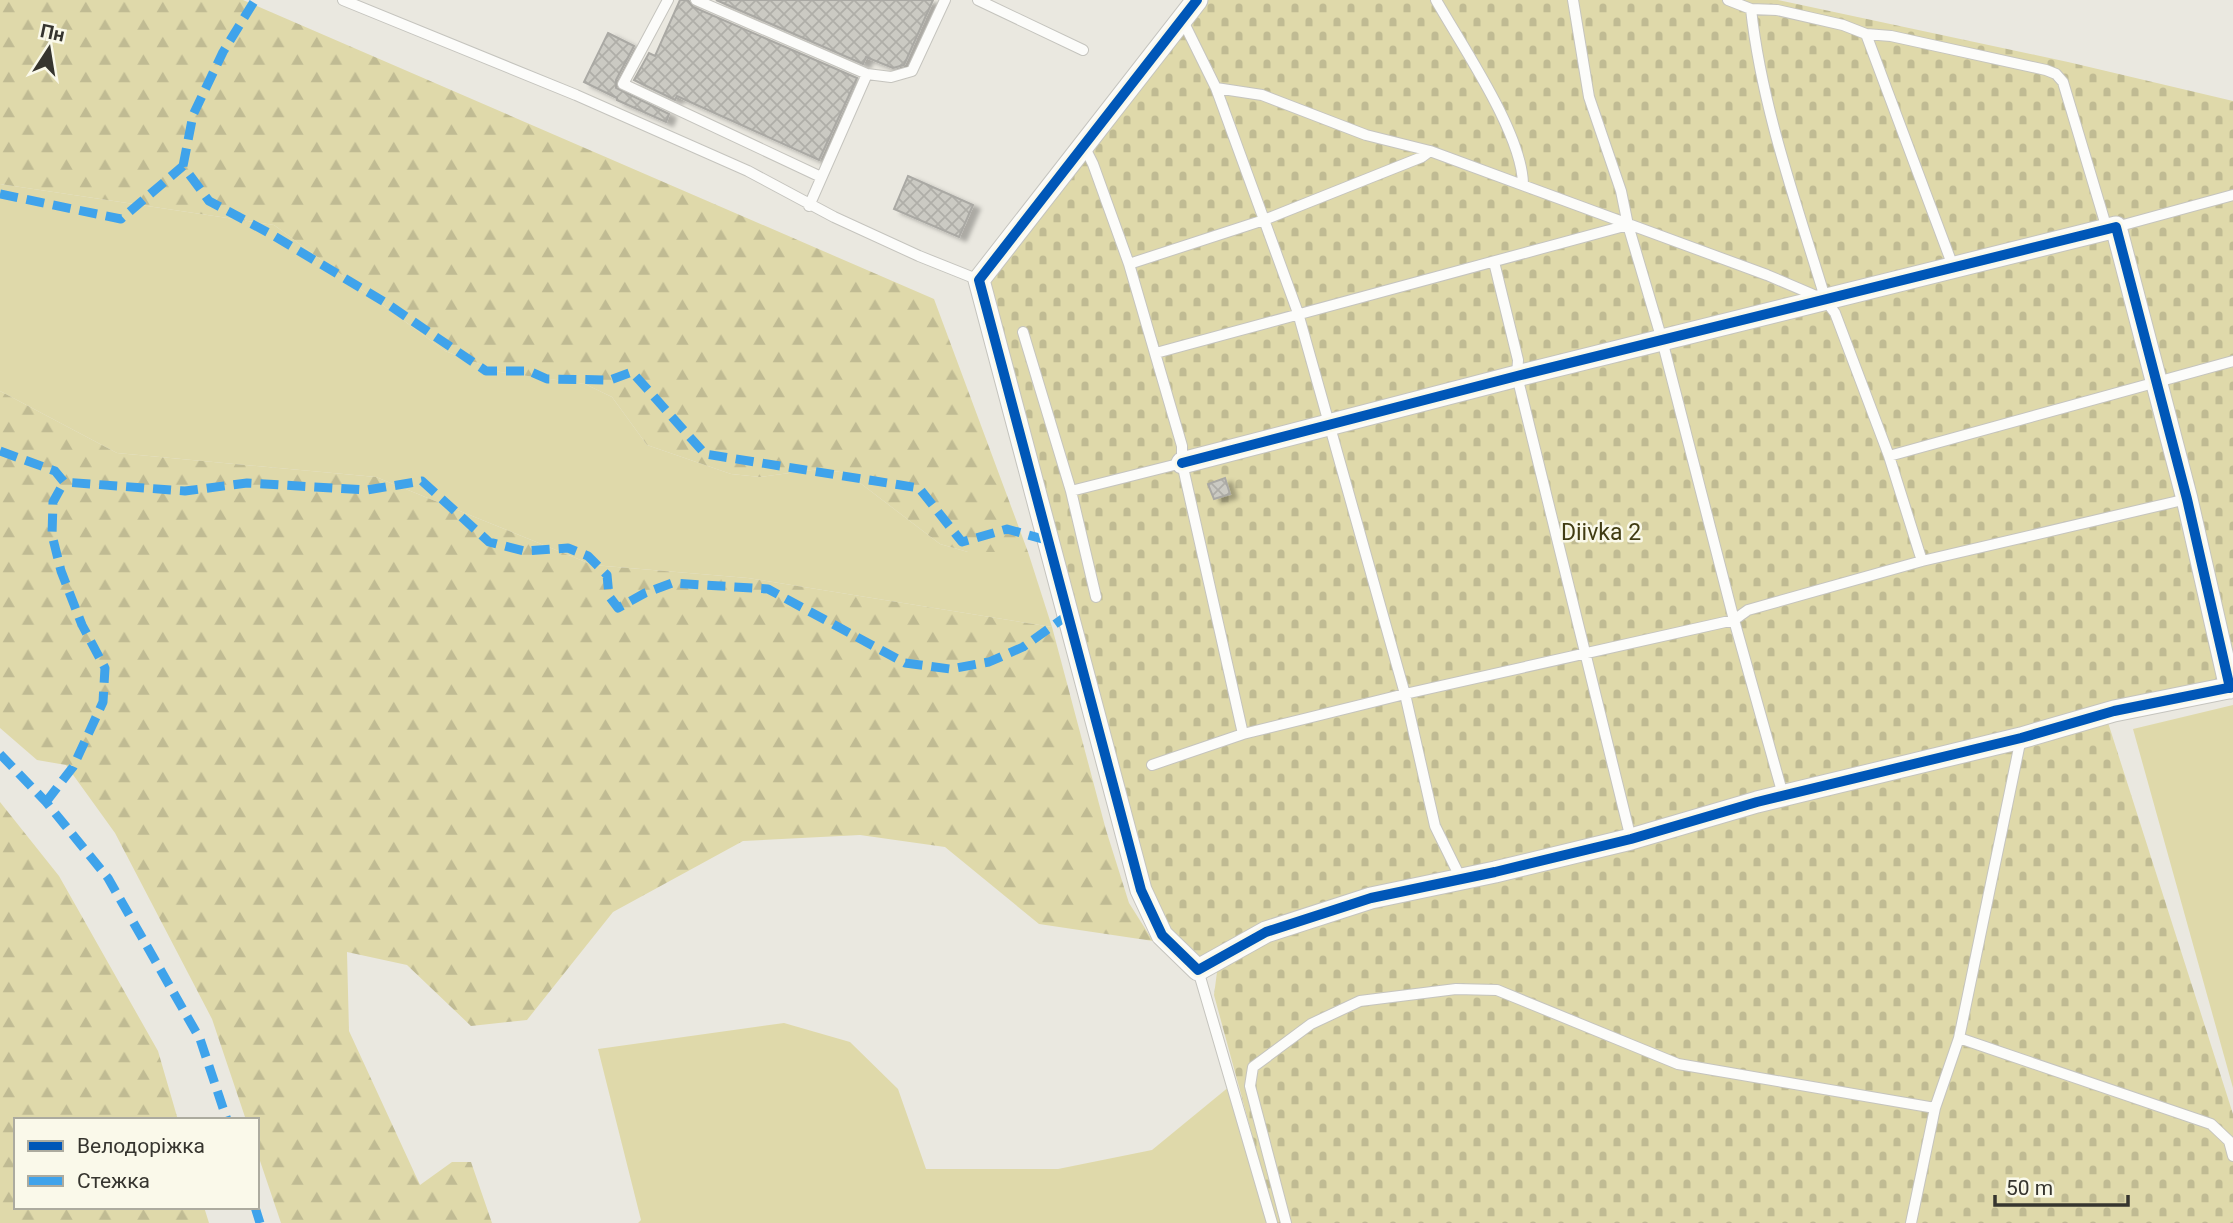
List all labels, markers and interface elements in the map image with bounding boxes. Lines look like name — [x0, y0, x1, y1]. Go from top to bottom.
north arrow — [14, 14, 84, 84]
text: Пн — [38, 19, 67, 47]
park label: Diivka 2 — [1561, 519, 1641, 546]
legend — [14, 1118, 259, 1209]
text: Велодоріжка — [77, 1134, 205, 1158]
scale bar — [1995, 1164, 2128, 1208]
text: Стежка — [77, 1169, 150, 1193]
text: 50 m — [2006, 1176, 2053, 1200]

